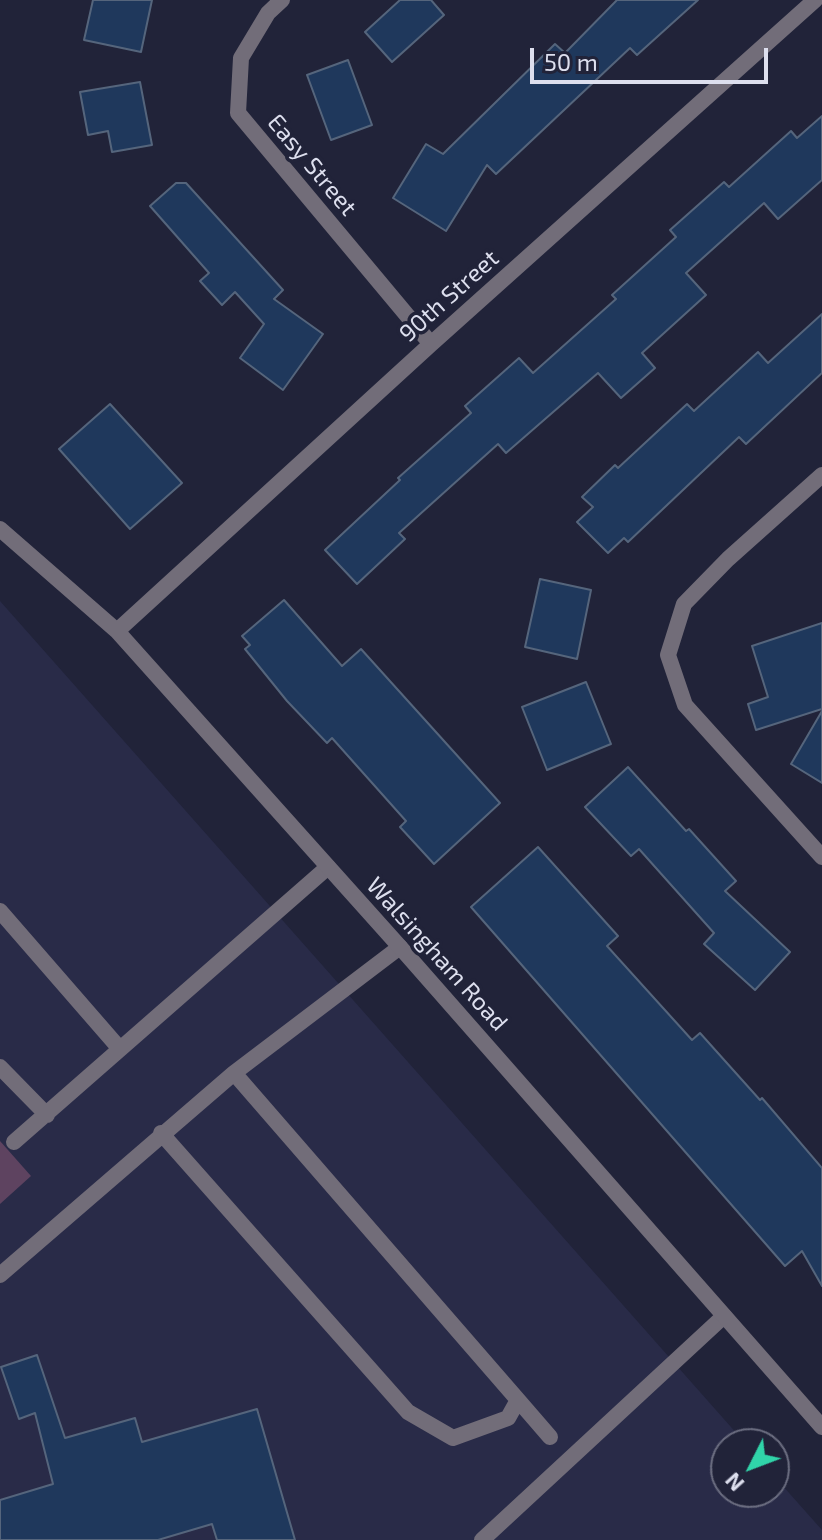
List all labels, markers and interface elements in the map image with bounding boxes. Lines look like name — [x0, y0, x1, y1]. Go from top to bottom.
scale bar — [534, 32, 772, 82]
text: 50 m — [544, 47, 598, 76]
street label: Easy Street — [261, 108, 363, 222]
street label: 90th Street — [394, 244, 504, 348]
street label: Walsingham Road — [360, 871, 514, 1037]
north arrow — [710, 1428, 790, 1508]
text: N — [719, 1468, 749, 1497]

